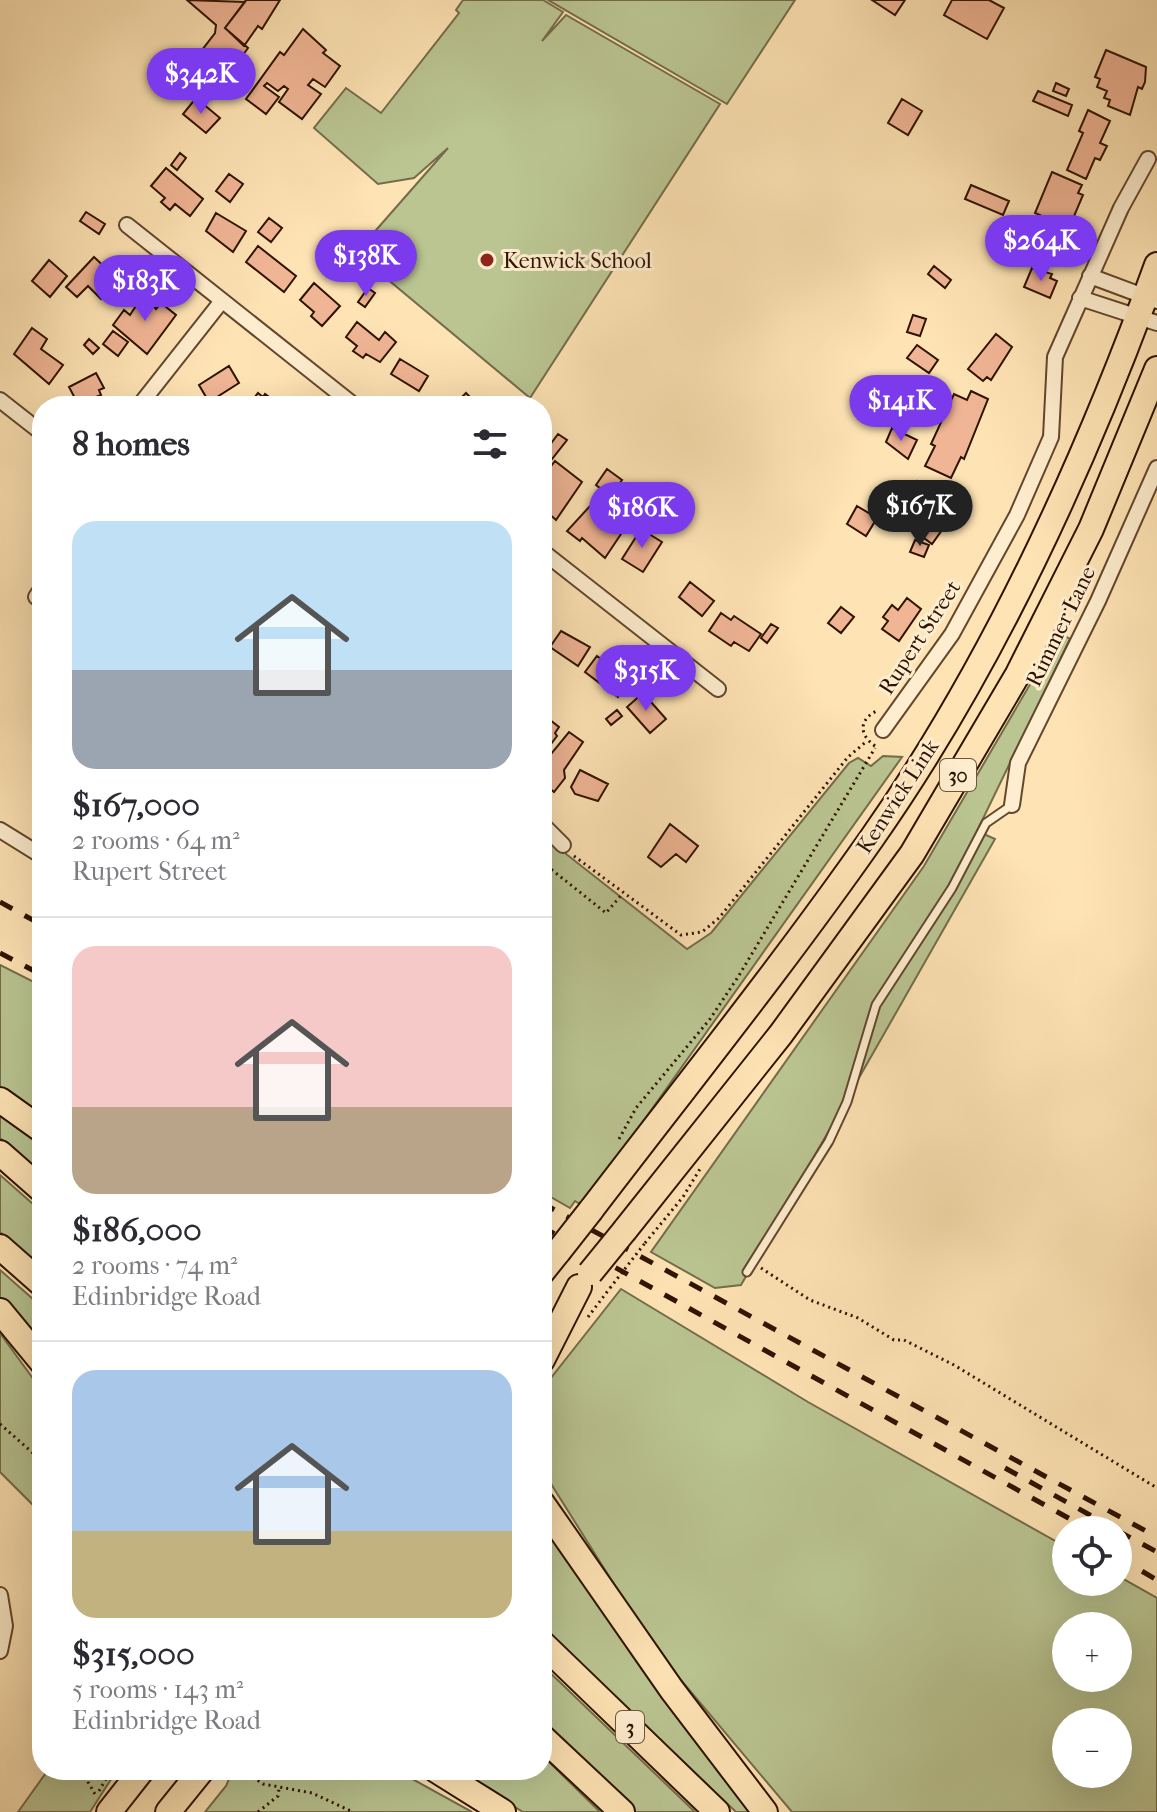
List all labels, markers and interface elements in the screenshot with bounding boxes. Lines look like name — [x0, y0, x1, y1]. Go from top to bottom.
pin: $342K — [145, 48, 257, 116]
text: $342K — [165, 58, 237, 89]
pin: $264K — [985, 215, 1097, 283]
text: $264K — [1003, 225, 1079, 256]
pin: $138K — [310, 230, 422, 298]
text: $138K — [333, 240, 399, 271]
place label: Kenwick School — [503, 248, 652, 274]
marker: Kenwick School — [478, 251, 496, 269]
pin: $183K — [89, 255, 201, 323]
text: $183K — [112, 265, 178, 296]
pin: $141K — [845, 375, 957, 443]
text: $141K — [867, 385, 935, 416]
icon: filters — [468, 422, 512, 466]
text: 8 homes — [72, 424, 190, 464]
pin: $167K — [864, 480, 976, 548]
pin: $186K — [586, 482, 698, 550]
text: $167K — [886, 490, 954, 521]
text: $186K — [607, 492, 677, 523]
street label: Rimmer Lane — [1021, 562, 1101, 691]
icon: home — [220, 573, 364, 717]
street label: Rupert Street — [873, 575, 966, 700]
pin: $315K — [590, 645, 702, 713]
text: $315K — [614, 655, 678, 686]
street label: Kenwick Link — [851, 734, 945, 859]
road number: 30 — [940, 759, 976, 791]
text: $167,000 — [72, 785, 200, 825]
text: 2 rooms · 64 m² — [72, 825, 240, 856]
text: Rupert Street — [72, 856, 227, 887]
icon: home — [220, 998, 364, 1142]
text: $186,000 — [72, 1210, 202, 1250]
text: 2 rooms · 74 m² — [72, 1250, 237, 1281]
text: Edinbridge Road — [72, 1281, 261, 1312]
icon: home — [220, 1422, 364, 1566]
map controls — [1052, 1516, 1132, 1788]
button: locate — [1052, 1516, 1132, 1596]
button: + — [1052, 1612, 1132, 1692]
text: $315,000 — [72, 1634, 195, 1674]
text: 5 rooms · 143 m² — [72, 1674, 243, 1705]
text: Edinbridge Road — [72, 1705, 261, 1736]
button: − — [1052, 1708, 1132, 1788]
road number: 3 — [616, 1711, 644, 1743]

